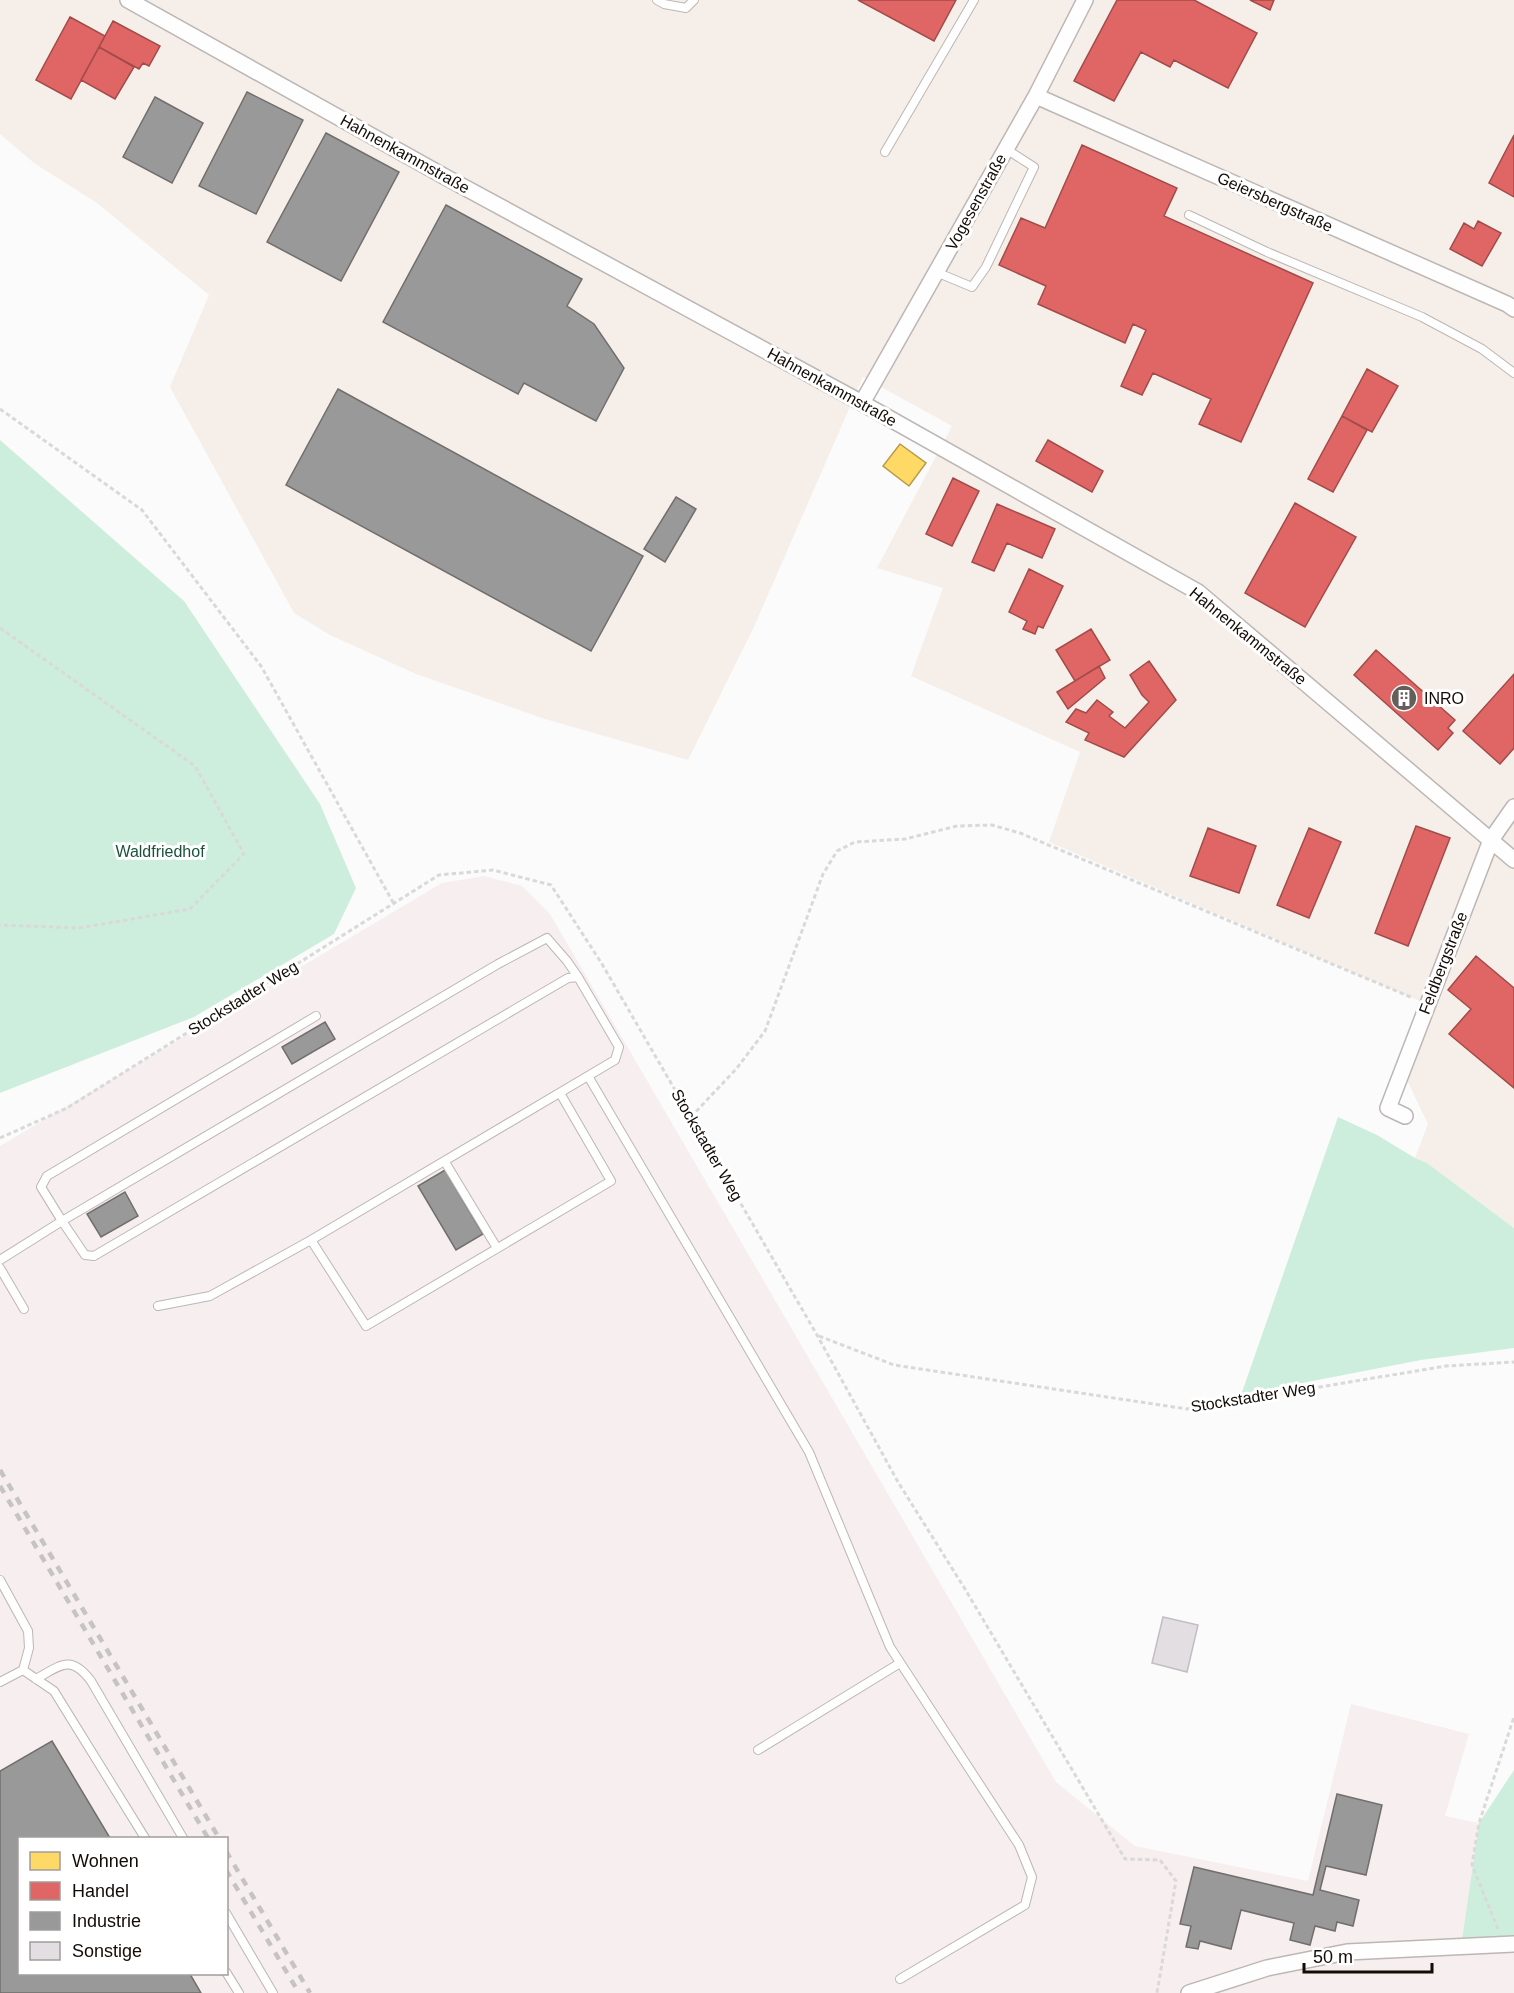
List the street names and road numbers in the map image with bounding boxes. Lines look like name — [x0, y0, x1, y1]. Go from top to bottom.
street label: Hahnenkammstraße — [337, 111, 473, 197]
street label: Vogesenstraße — [942, 151, 1010, 253]
street label: Geiersbergstraße — [1215, 169, 1335, 235]
street label: Hahnenkammstraße — [764, 344, 900, 430]
street label: Hahnenkammstraße — [1186, 584, 1310, 688]
street label: Feldbergstraße — [1416, 909, 1470, 1017]
street label: Stockstadter Weg — [185, 957, 301, 1039]
street label: Stockstadter Weg — [668, 1086, 746, 1204]
street label: Stockstadter Weg — [1189, 1379, 1317, 1415]

